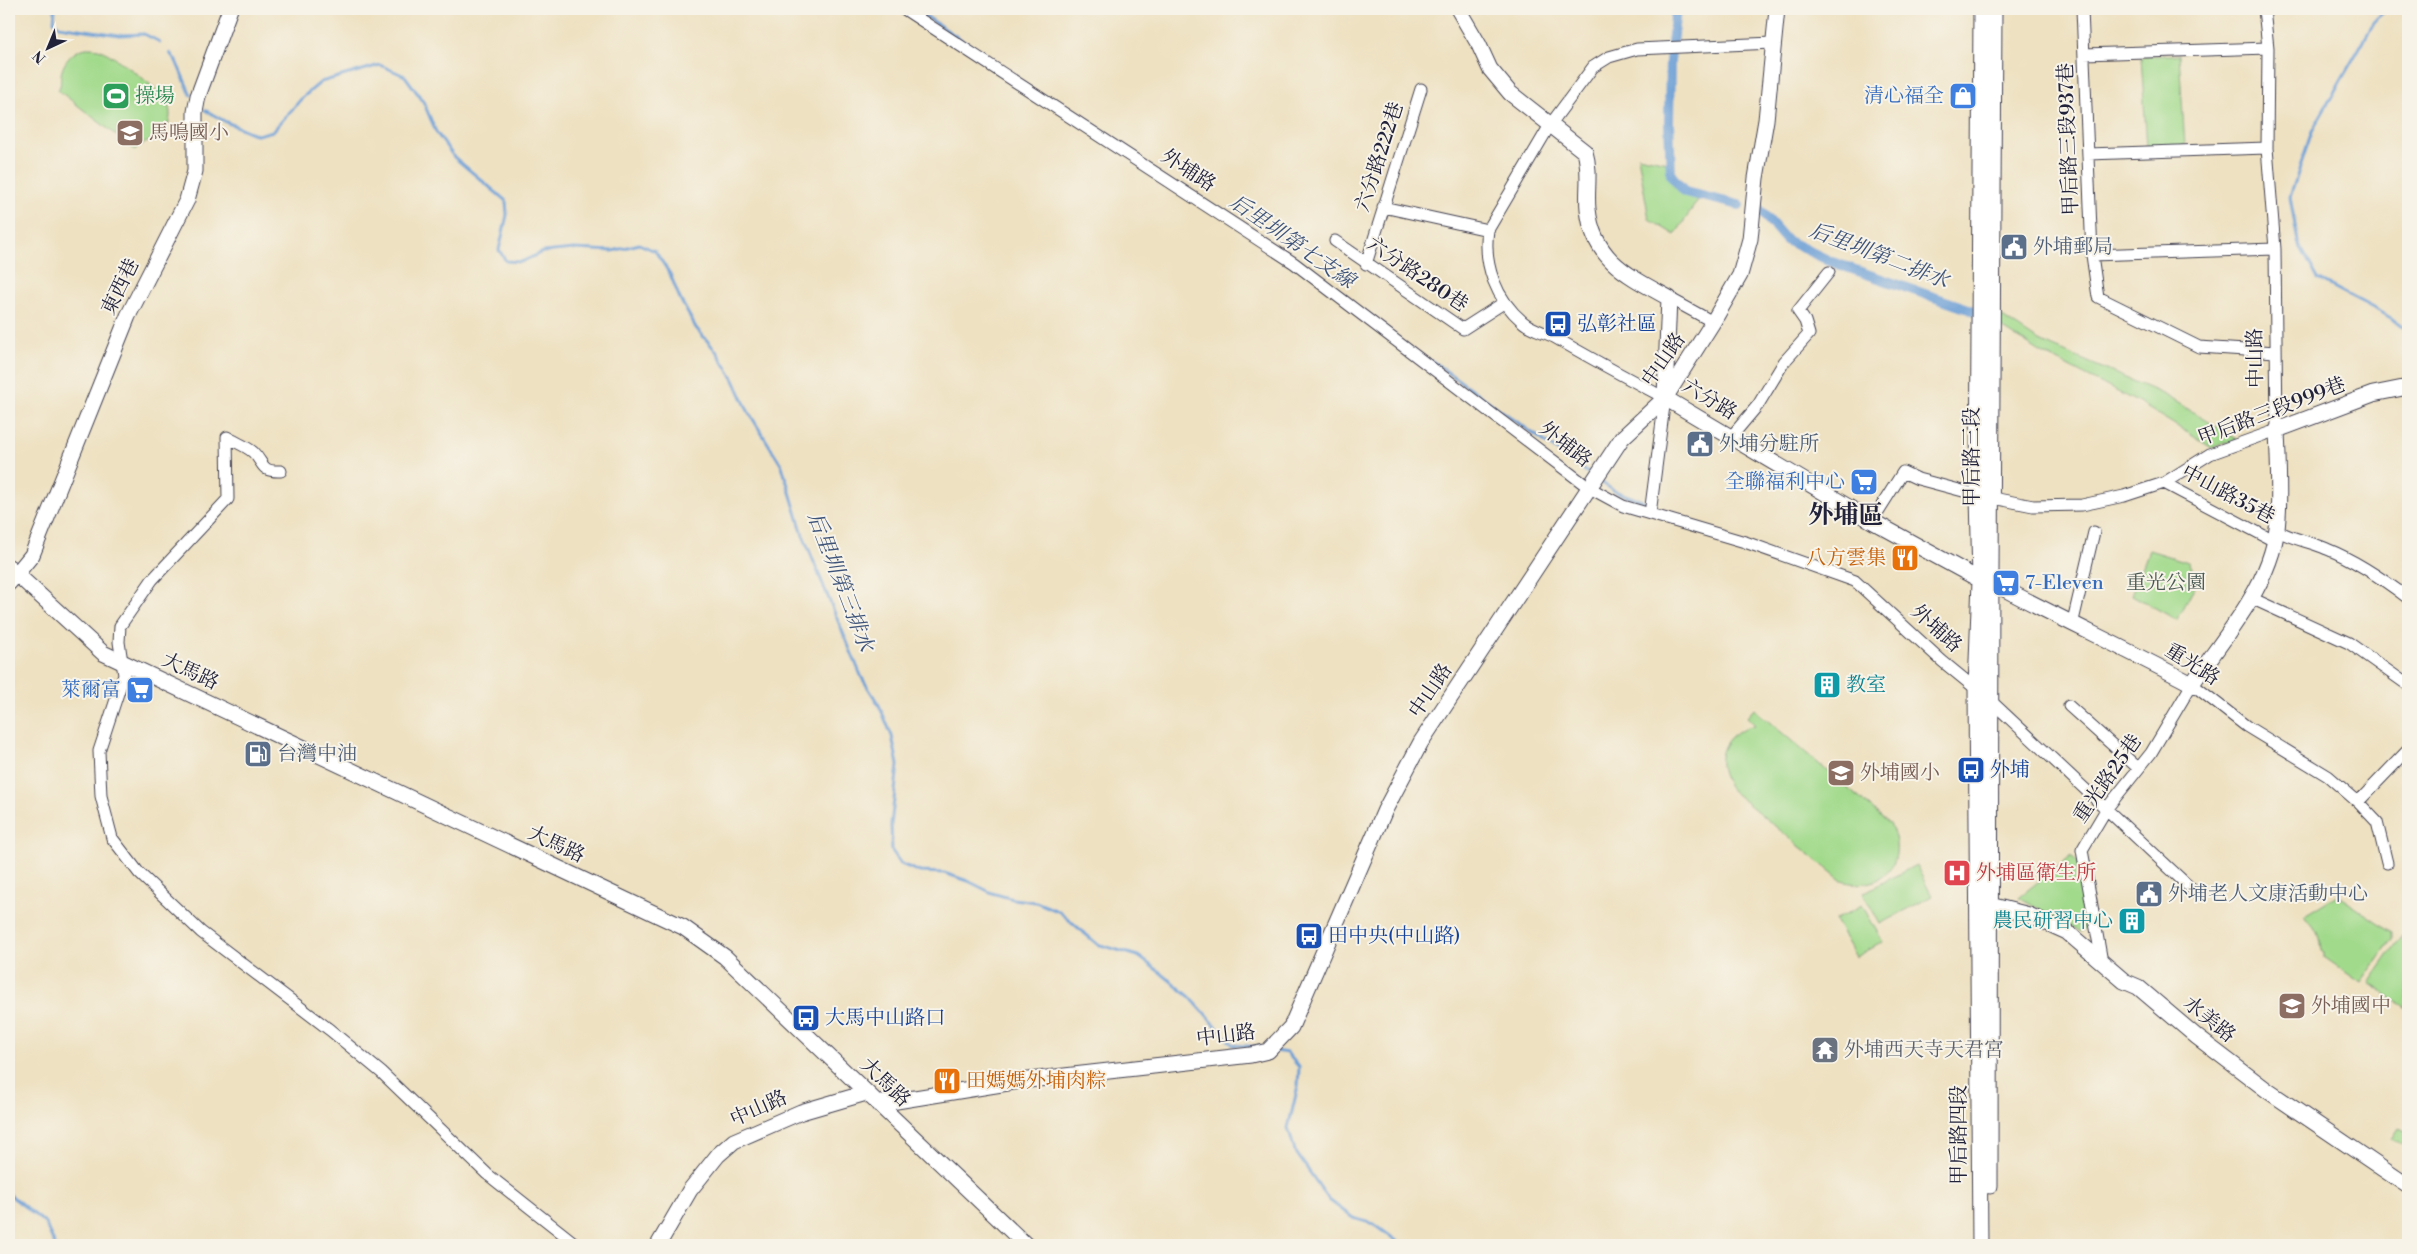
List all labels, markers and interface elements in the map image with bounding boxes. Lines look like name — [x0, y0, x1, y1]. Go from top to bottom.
north arrow — [22, 22, 72, 72]
text: N — [29, 46, 50, 67]
street label: 甲后路三段937巷 — [2054, 62, 2084, 216]
sports icon: 操場 — [101, 81, 131, 111]
shop icon: 清心福全 — [1948, 81, 1978, 111]
place label: 操場 — [135, 84, 175, 109]
place label: 清心福全 — [1864, 84, 1944, 109]
street label: 六分路222巷 — [1350, 99, 1410, 215]
school or university icon: 馬鳴國小 — [115, 118, 145, 148]
place label: 馬鳴國小 — [149, 121, 229, 146]
street label: 外埔路 — [1156, 144, 1220, 198]
water label: 后里圳第七支線 — [1224, 189, 1361, 296]
water label: 后里圳第二排水 — [1806, 218, 1954, 295]
street label: 六分路280巷 — [1362, 232, 1472, 318]
public building icon: 外埔郵局 — [1999, 232, 2029, 262]
place label: 外埔郵局 — [2033, 235, 2113, 260]
street label: 東西巷 — [97, 255, 145, 319]
bus stop icon: 弘彰社區 — [1543, 309, 1573, 339]
place label: 弘彰社區 — [1577, 312, 1657, 337]
street label: 中山路 — [1637, 328, 1691, 392]
street label: 中山路 — [2243, 328, 2269, 388]
street label: 甲后路三段999巷 — [2195, 372, 2349, 452]
street label: 六分路 — [1677, 374, 1741, 426]
street label: 甲后路三段 — [1960, 407, 1985, 507]
street label: 外埔路 — [1534, 417, 1596, 473]
public building icon: 外埔分駐所 — [1685, 429, 1715, 459]
place label: 外埔分駐所 — [1719, 432, 1819, 457]
street label: 中山路35巷 — [2177, 460, 2279, 530]
supermarket icon: 全聯福利中心 — [1849, 467, 1879, 497]
place label: 全聯福利中心 — [1725, 470, 1845, 495]
district label: 外埔區 — [1808, 500, 1884, 531]
water label: 后里圳第三排水 — [802, 509, 879, 657]
restaurant icon: 八方雲集 — [1890, 543, 1920, 573]
place label: 八方雲集 — [1806, 546, 1886, 571]
supermarket icon: 7-Eleven — [1991, 568, 2021, 598]
place label: 7-Eleven — [2025, 571, 2104, 596]
park label: 重光公園 — [2126, 571, 2206, 596]
street label: 外埔路 — [1905, 600, 1967, 658]
street label: 重光路 — [2160, 639, 2224, 691]
street label: 大馬路 — [158, 648, 222, 696]
street label: 中山路 — [1404, 659, 1458, 723]
building icon: 教室 — [1812, 670, 1842, 700]
place label: 教室 — [1846, 673, 1886, 698]
supermarket icon: 萊爾富 — [125, 675, 155, 705]
place label: 萊爾富 — [61, 678, 121, 703]
street label: 重光路25巷 — [2068, 730, 2148, 828]
fuel station icon: 台灣中油 — [243, 739, 273, 769]
place label: 台灣中油 — [277, 742, 357, 767]
bus stop icon: 外埔 — [1956, 755, 1986, 785]
school or university icon: 外埔國小 — [1826, 758, 1856, 788]
place label: 外埔 — [1990, 758, 2030, 783]
place label: 外埔國小 — [1860, 761, 1940, 786]
street label: 大馬路 — [524, 821, 588, 869]
hospital icon: 外埔區衛生所 — [1942, 858, 1972, 888]
place label: 外埔區衛生所 — [1976, 861, 2096, 886]
public building icon: 外埔老人文康活動中心 — [2134, 879, 2164, 909]
place label: 外埔老人文康活動中心 — [2168, 882, 2368, 907]
building icon: 農民研習中心 — [2117, 906, 2147, 936]
place label: 農民研習中心 — [1993, 909, 2113, 934]
bus stop icon: 田中央(中山路) — [1294, 921, 1324, 951]
place label: 田中央(中山路) — [1328, 924, 1460, 949]
street label: 水美路 — [2178, 991, 2240, 1049]
school or university icon: 外埔國中 — [2277, 991, 2307, 1021]
place label: 外埔國中 — [2311, 994, 2391, 1019]
bus stop icon: 大馬中山路口 — [791, 1003, 821, 1033]
place label: 大馬中山路口 — [825, 1006, 945, 1031]
street label: 中山路 — [1195, 1020, 1257, 1052]
temple icon: 外埔西天寺天君宮 — [1810, 1035, 1840, 1065]
place label: 外埔西天寺天君宮 — [1844, 1038, 2004, 1063]
street label: 大馬路 — [855, 1053, 915, 1113]
restaurant icon: 田媽媽外埔肉粽 — [932, 1066, 962, 1096]
place label: 田媽媽外埔肉粽 — [966, 1069, 1106, 1094]
street label: 中山路 — [727, 1085, 791, 1133]
street label: 甲后路四段 — [1947, 1085, 1972, 1185]

